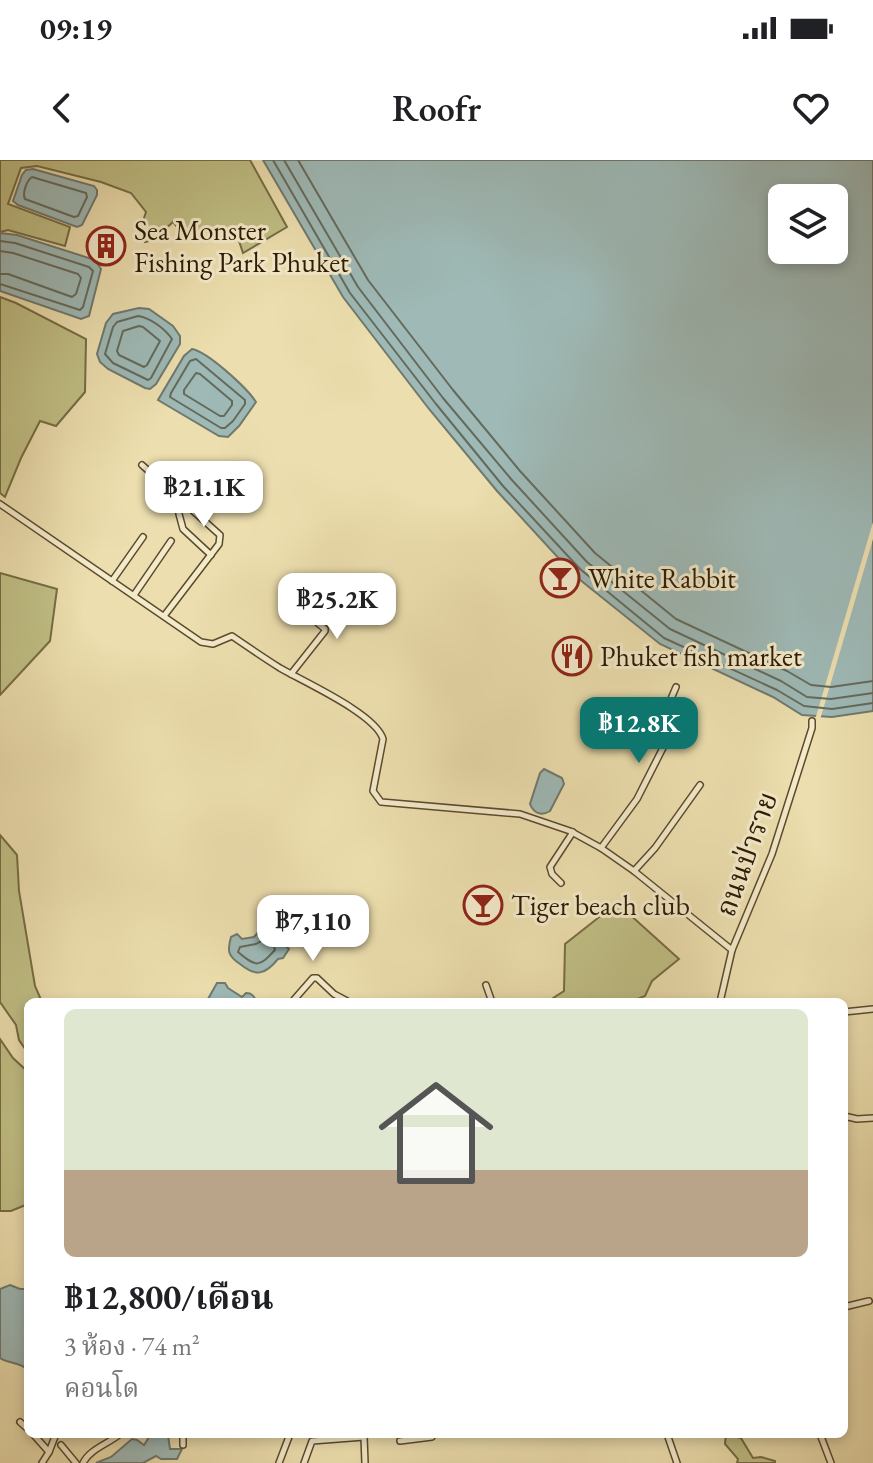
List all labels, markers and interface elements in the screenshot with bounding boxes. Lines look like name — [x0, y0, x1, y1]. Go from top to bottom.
text: 09:19 — [40, 9, 112, 48]
text: Roofr — [392, 85, 481, 132]
icon: back — [40, 86, 84, 130]
icon: heart — [789, 86, 833, 130]
map controls — [768, 184, 848, 264]
button: layers — [768, 184, 848, 264]
place label: Sea Monster Fishing Park Phuket — [134, 212, 349, 280]
building icon: Sea Monster Fishing Park Phuket — [85, 225, 127, 267]
pin: ฿21.1K — [139, 461, 269, 529]
text: ฿21.1K — [163, 470, 245, 504]
bar icon: White Rabbit — [539, 557, 581, 599]
place label: White Rabbit — [588, 560, 736, 596]
pin: ฿25.2K — [272, 573, 402, 641]
text: ฿25.2K — [296, 582, 378, 616]
restaurant icon: Phuket fish market — [551, 635, 593, 677]
place label: Phuket fish market — [600, 638, 802, 674]
pin: ฿12.8K — [574, 697, 704, 765]
text: ฿12.8K — [598, 706, 680, 740]
street label: ถนนป่าราย — [707, 787, 785, 921]
bar icon: Tiger beach club — [462, 884, 504, 926]
place label: Tiger beach club — [511, 887, 690, 923]
pin: ฿7,110 — [248, 895, 378, 963]
text: ฿7,110 — [275, 904, 351, 938]
icon: home — [364, 1061, 508, 1205]
text: ฿12,800/เดือน — [64, 1275, 274, 1319]
text: 3 ห้อง · 74 m² — [64, 1329, 200, 1363]
text: คอนโด — [64, 1371, 139, 1405]

